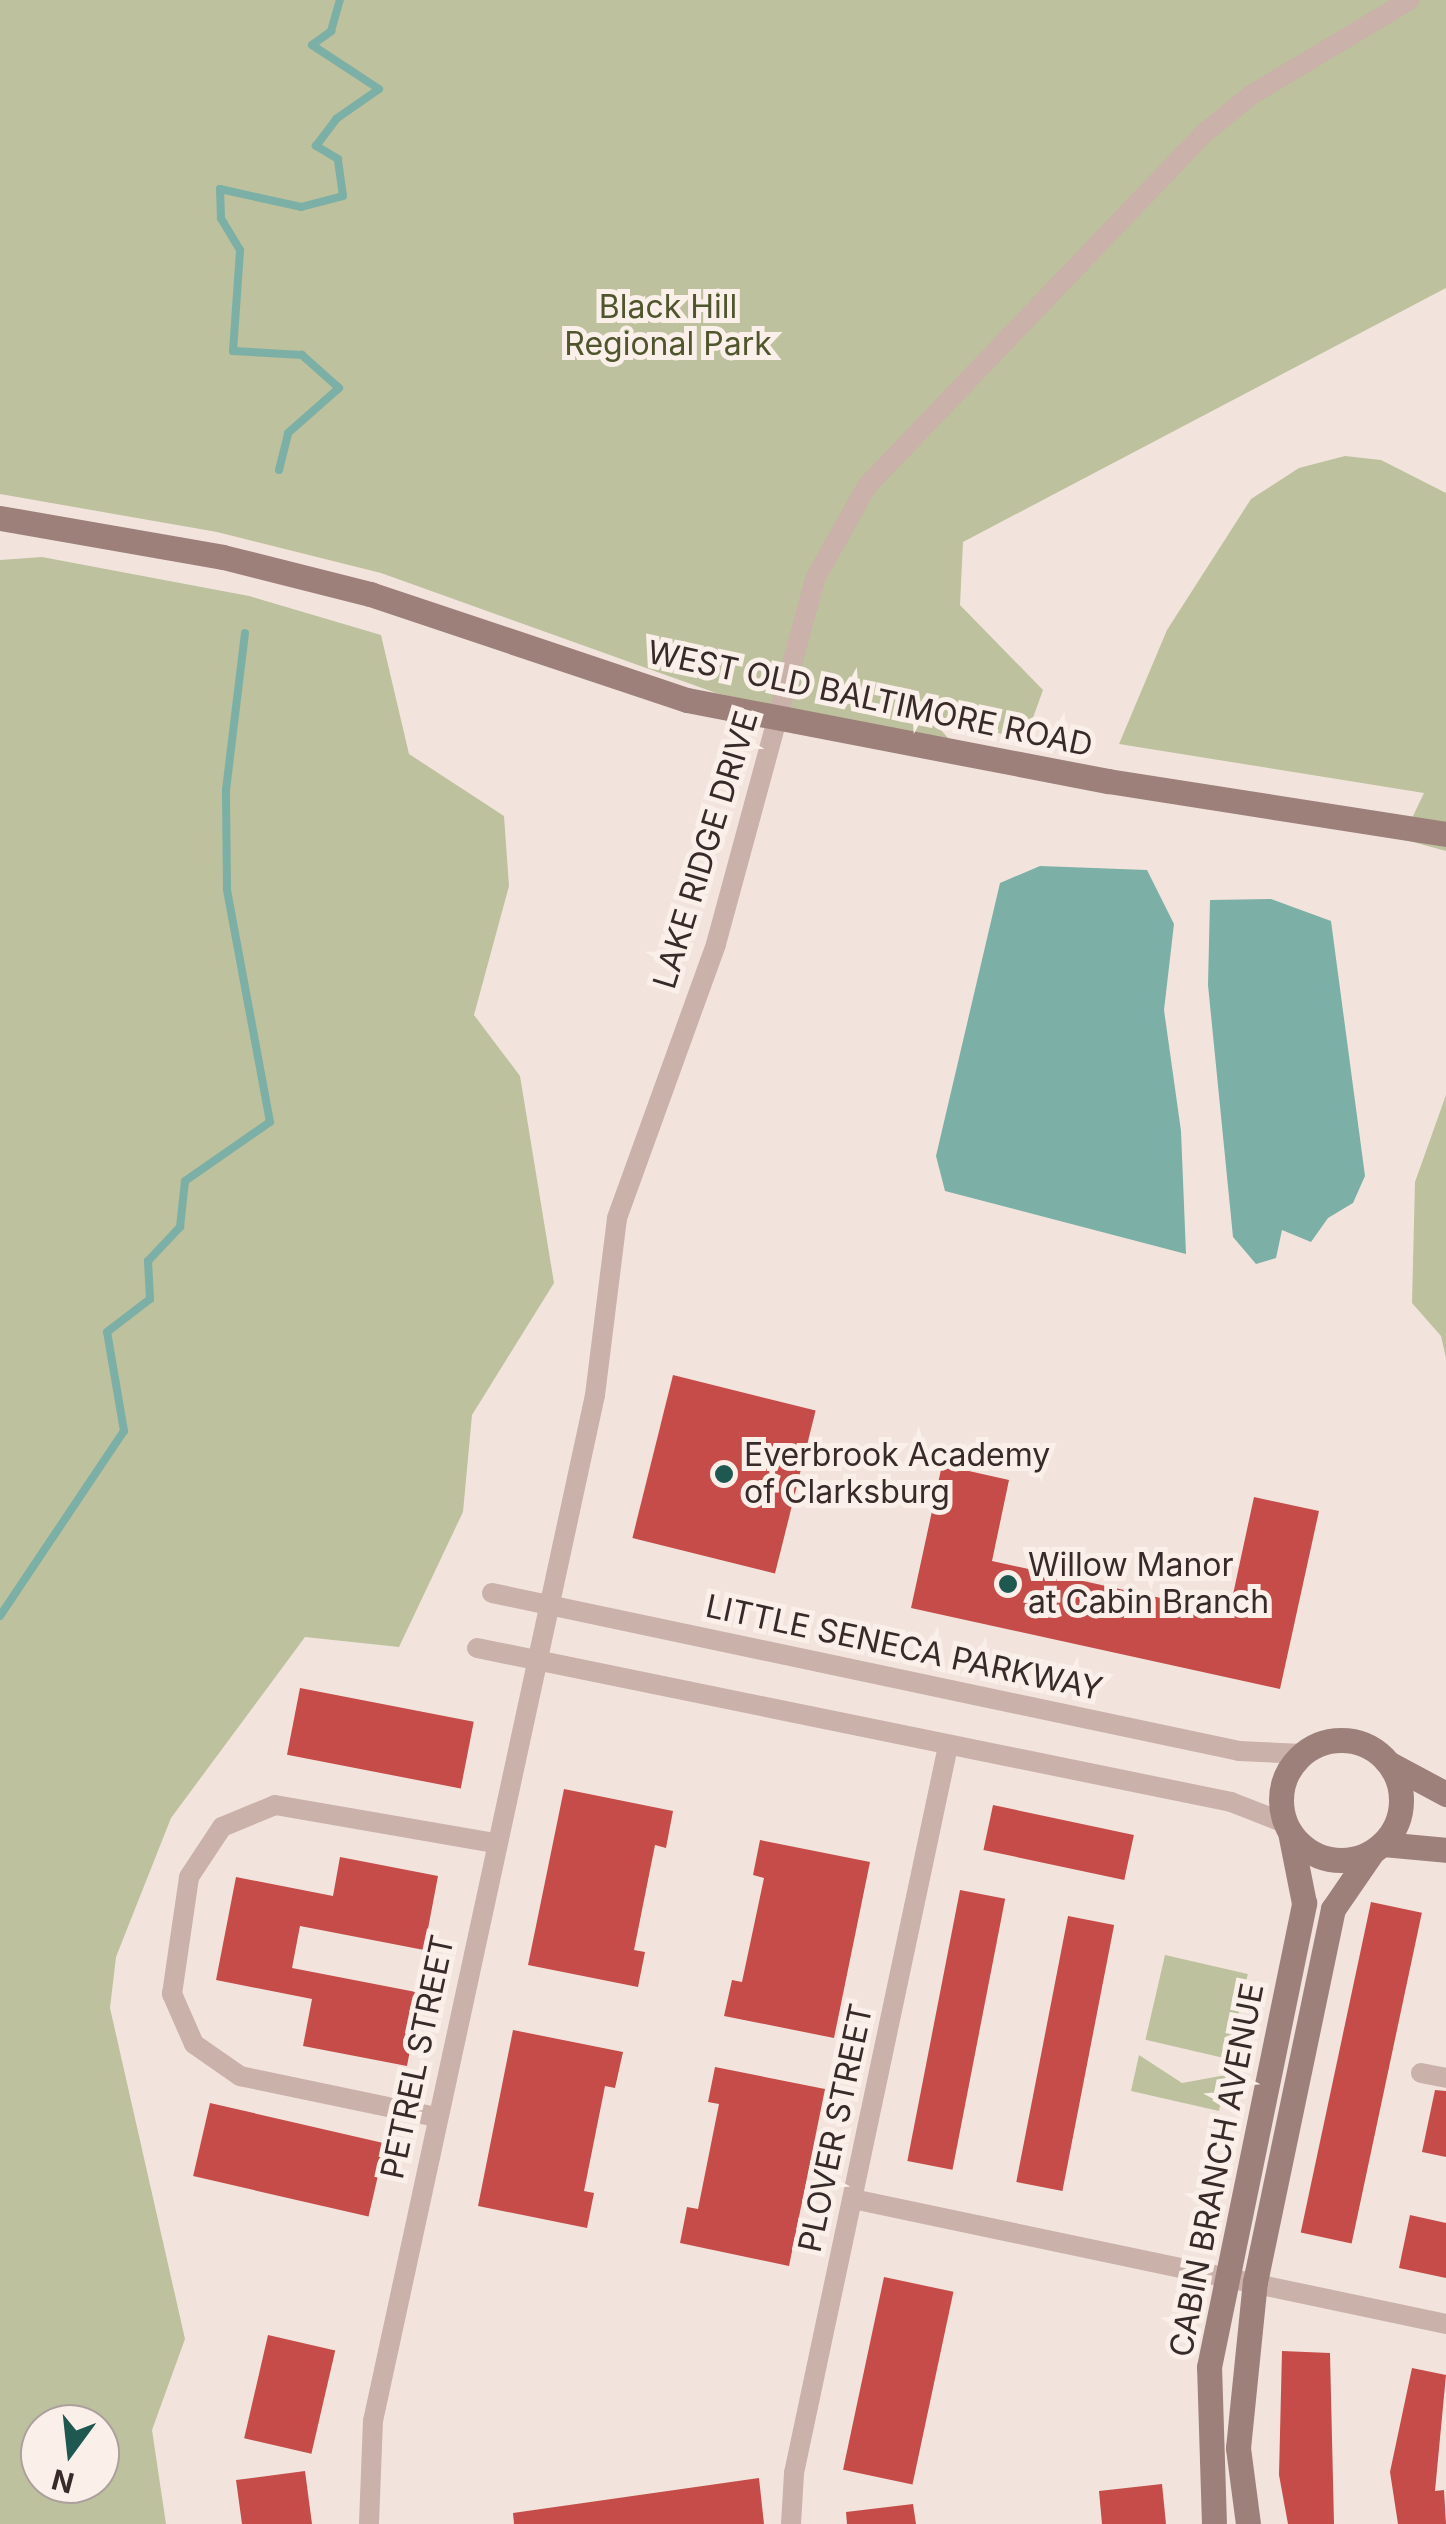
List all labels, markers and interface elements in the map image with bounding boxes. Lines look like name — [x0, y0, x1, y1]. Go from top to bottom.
park label: Black Hill Regional Park — [564, 289, 772, 364]
street label: WEST OLD BALTIMORE ROAD — [644, 633, 1096, 765]
street label: LAKE RIDGE DRIVE — [646, 707, 766, 993]
place label: Everbrook Academy of Clarksburg — [744, 1437, 1050, 1512]
marker: Everbrook Academy of Clarksburg — [713, 1463, 735, 1485]
place label: Willow Manor at Cabin Branch — [1028, 1547, 1269, 1622]
marker: Willow Manor at Cabin Branch — [997, 1573, 1019, 1595]
street label: LITTLE SENECA PARKWAY — [702, 1587, 1106, 1709]
street label: PETREL STREET — [373, 1932, 463, 2182]
street label: CABIN BRANCH AVENUE — [1162, 1980, 1272, 2360]
street label: PLOVER STREET — [791, 2000, 881, 2256]
north arrow — [20, 2404, 120, 2504]
text: N — [48, 2462, 77, 2500]

